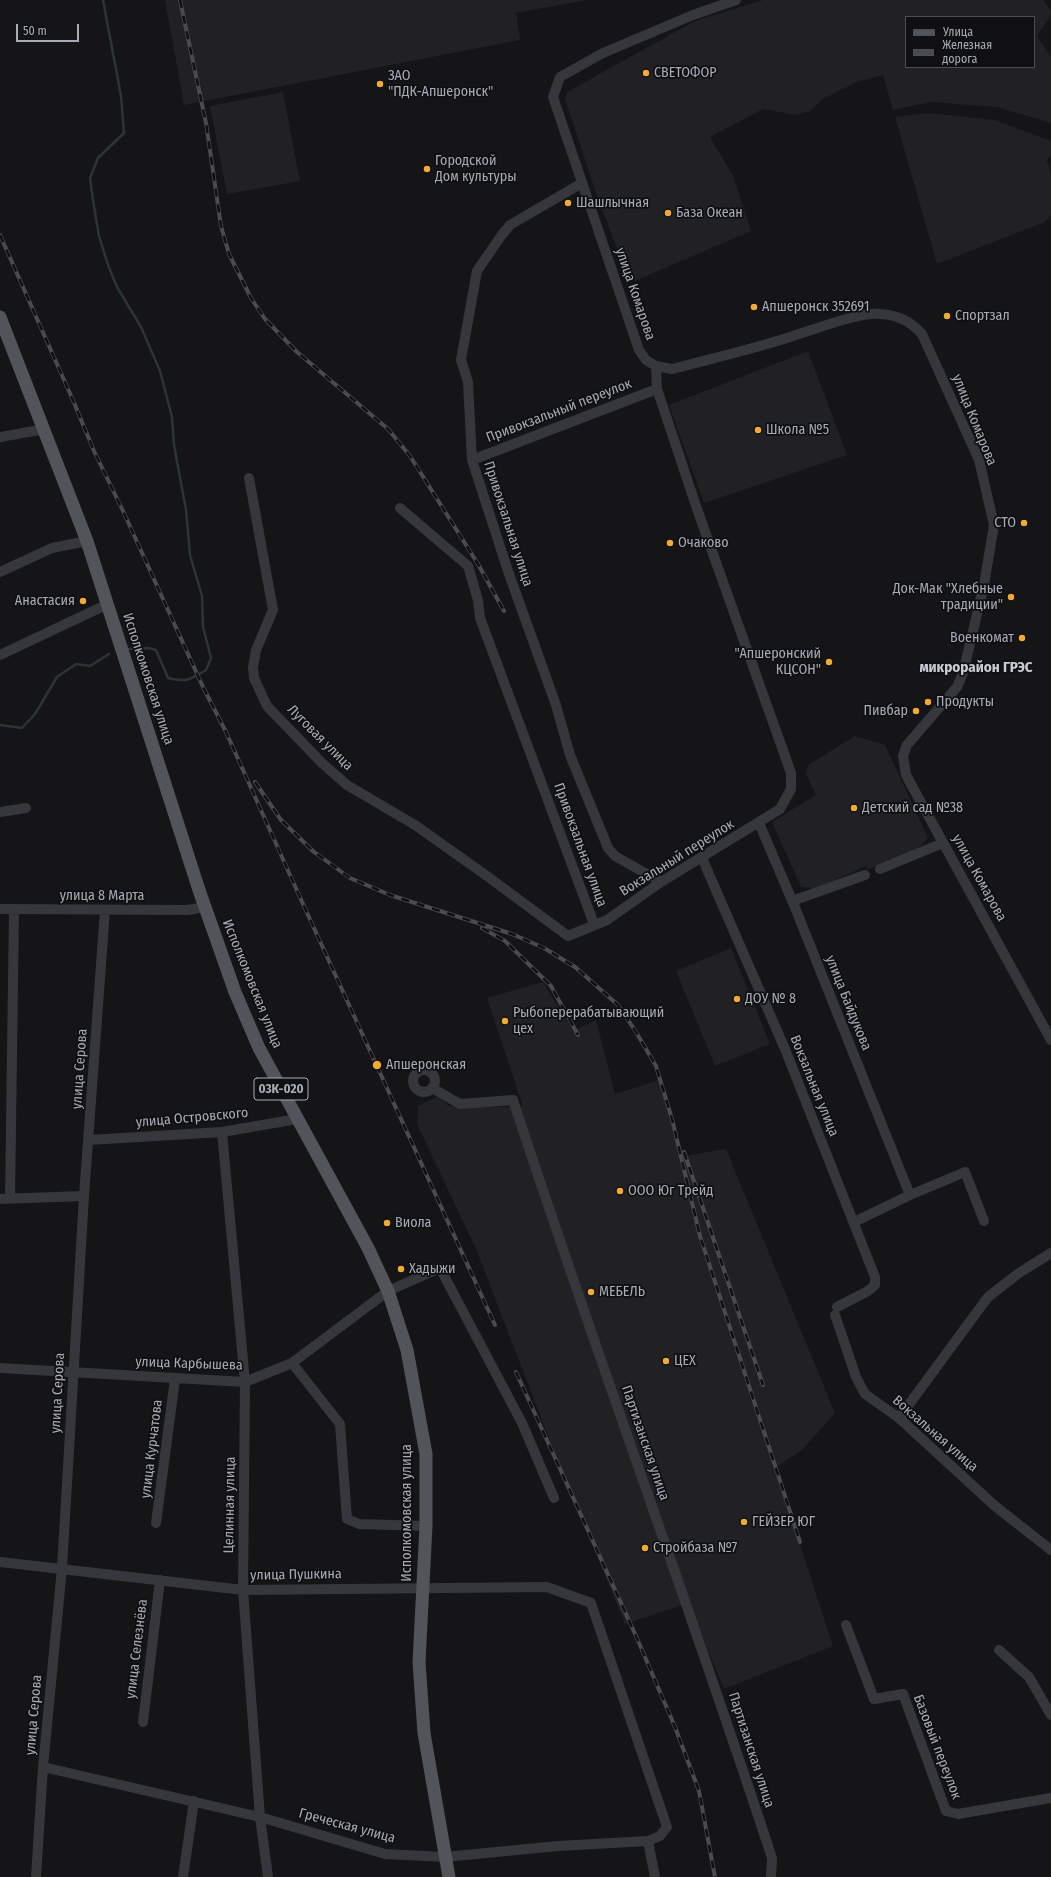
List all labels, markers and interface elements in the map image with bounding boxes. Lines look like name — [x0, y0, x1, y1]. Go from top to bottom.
scale bar — [18, 16, 81, 42]
legend — [905, 16, 1035, 68]
text: 50 m — [23, 24, 47, 38]
text: Улица — [943, 25, 973, 39]
text: Железная дорога — [942, 38, 992, 66]
place label: СВЕТОФОР — [654, 65, 717, 81]
place label: ЗАО "ПДК-Апшеронск" — [388, 68, 493, 100]
marker: СВЕТОФОР — [641, 68, 651, 78]
marker: ЗАО "ПДК-Апшеронск" — [375, 79, 385, 89]
place label: Городской Дом культуры — [435, 153, 516, 186]
marker: Городской Дом культуры — [422, 164, 432, 174]
place label: Шашлычная — [576, 195, 649, 211]
marker: Шашлычная — [563, 198, 573, 208]
place label: База Океан — [676, 205, 743, 221]
marker: База Океан — [663, 208, 673, 218]
street label: улица Комарова — [611, 245, 659, 343]
place label: Апшеронск 352691 — [762, 299, 869, 315]
marker: Апшеронск 352691 — [749, 302, 759, 312]
place label: Спортзал — [955, 308, 1010, 324]
marker: Спортзал — [942, 311, 952, 321]
street label: улица Комарова — [948, 372, 1000, 468]
street label: Привокзальный переулок — [484, 375, 634, 447]
place label: Школа №5 — [766, 422, 829, 438]
marker: Школа №5 — [753, 425, 763, 435]
street label: Привокзальная улица — [480, 459, 536, 589]
place label: СТО — [994, 515, 1016, 531]
marker: СТО — [1019, 518, 1029, 528]
place label: Очаково — [678, 535, 729, 551]
marker: Очаково — [665, 538, 675, 548]
place label: Док-Мак "Хлебные традиции" — [893, 581, 1003, 614]
marker: Док-Мак "Хлебные традиции" — [1006, 592, 1016, 602]
place label: Анастасия — [15, 593, 75, 609]
marker: Анастасия — [78, 596, 88, 606]
street label: Исполкомовская улица — [119, 611, 177, 747]
place label: Военкомат — [950, 630, 1014, 646]
marker: Военкомат — [1017, 633, 1027, 643]
place label: "Апшеронский КЦСОН" — [735, 646, 821, 678]
marker: "Апшеронский КЦСОН" — [824, 657, 834, 667]
district label: микрорайон ГРЭС — [919, 659, 1033, 677]
place label: Продукты — [936, 694, 994, 710]
marker: Продукты — [923, 697, 933, 707]
street label: Луговая улица — [284, 702, 356, 774]
place label: Пивбар — [864, 703, 908, 719]
marker: Пивбар — [911, 706, 921, 716]
street label: Привокзальная улица — [550, 781, 610, 909]
place label: Детский сад №38 — [862, 800, 963, 816]
marker: Детский сад №38 — [849, 803, 859, 813]
street label: Вокзальный переулок — [617, 816, 737, 900]
street label: улица Комарова — [948, 832, 1010, 924]
street label: улица 8 Марта — [60, 888, 144, 904]
street label: Исполкомовская улица — [218, 917, 286, 1051]
street label: улица Байдукова — [821, 953, 875, 1053]
place label: ДОУ № 8 — [745, 991, 796, 1007]
marker: ДОУ № 8 — [732, 994, 742, 1004]
place label: Рыбоперерабатывающий цех — [513, 1005, 664, 1038]
marker: Рыбоперерабатывающий цех — [500, 1016, 510, 1026]
street label: улица Серова — [69, 1028, 91, 1110]
street label: Вокзальная улица — [786, 1033, 842, 1139]
place label: Апшеронская — [386, 1057, 466, 1073]
marker: Апшеронская — [371, 1059, 383, 1071]
road number: 03К-020 — [254, 1078, 308, 1100]
street label: улица Островского — [135, 1105, 249, 1131]
place label: ООО Юг Трейд — [628, 1183, 713, 1199]
marker: ООО Юг Трейд — [615, 1186, 625, 1196]
place label: Виола — [395, 1215, 431, 1231]
marker: Виола — [382, 1218, 392, 1228]
place label: Хадыжи — [409, 1261, 455, 1277]
marker: Хадыжи — [396, 1264, 406, 1274]
place label: МЕБЕЛЬ — [599, 1284, 645, 1300]
marker: МЕБЕЛЬ — [586, 1287, 596, 1297]
street label: улица Серова — [48, 1352, 68, 1434]
place label: ЦЕХ — [674, 1353, 696, 1369]
street label: улица Карбышева — [135, 1354, 243, 1374]
marker: ЦЕХ — [661, 1356, 671, 1366]
street label: Партизанская улица — [617, 1383, 673, 1503]
street label: Вокзальная улица — [889, 1392, 981, 1476]
street label: улица Курчатова — [138, 1399, 166, 1499]
street label: Исполкомовская улица — [399, 1444, 415, 1582]
street label: Целинная улица — [221, 1456, 239, 1554]
place label: ГЕЙЗЕР ЮГ — [752, 1514, 815, 1530]
marker: ГЕЙЗЕР ЮГ — [739, 1517, 749, 1527]
place label: Стройбаза №7 — [653, 1540, 737, 1556]
marker: Стройбаза №7 — [640, 1543, 650, 1553]
street label: улица Пушкина — [250, 1566, 342, 1584]
street label: улица Селезнёва — [123, 1598, 151, 1700]
street label: улица Серова — [22, 1674, 46, 1756]
street label: Партизанская улица — [724, 1690, 778, 1810]
street label: Базовый переулок — [909, 1692, 965, 1802]
street label: Греческая улица — [297, 1805, 397, 1847]

